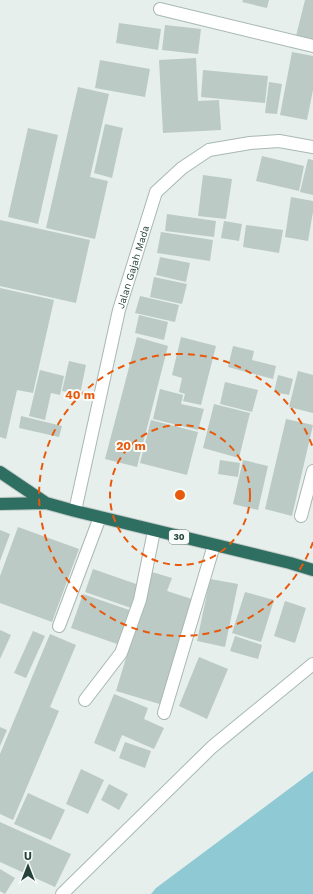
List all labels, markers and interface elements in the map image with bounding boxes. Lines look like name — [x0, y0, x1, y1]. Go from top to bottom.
street label: Jalan Gajah Mada — [114, 224, 151, 310]
text: 40 m — [65, 388, 95, 402]
text: 20 m — [116, 439, 146, 453]
centre of rings — [173, 488, 187, 502]
road number: 30 — [169, 530, 189, 544]
north arrow — [8, 846, 48, 886]
text: U — [24, 850, 32, 863]

